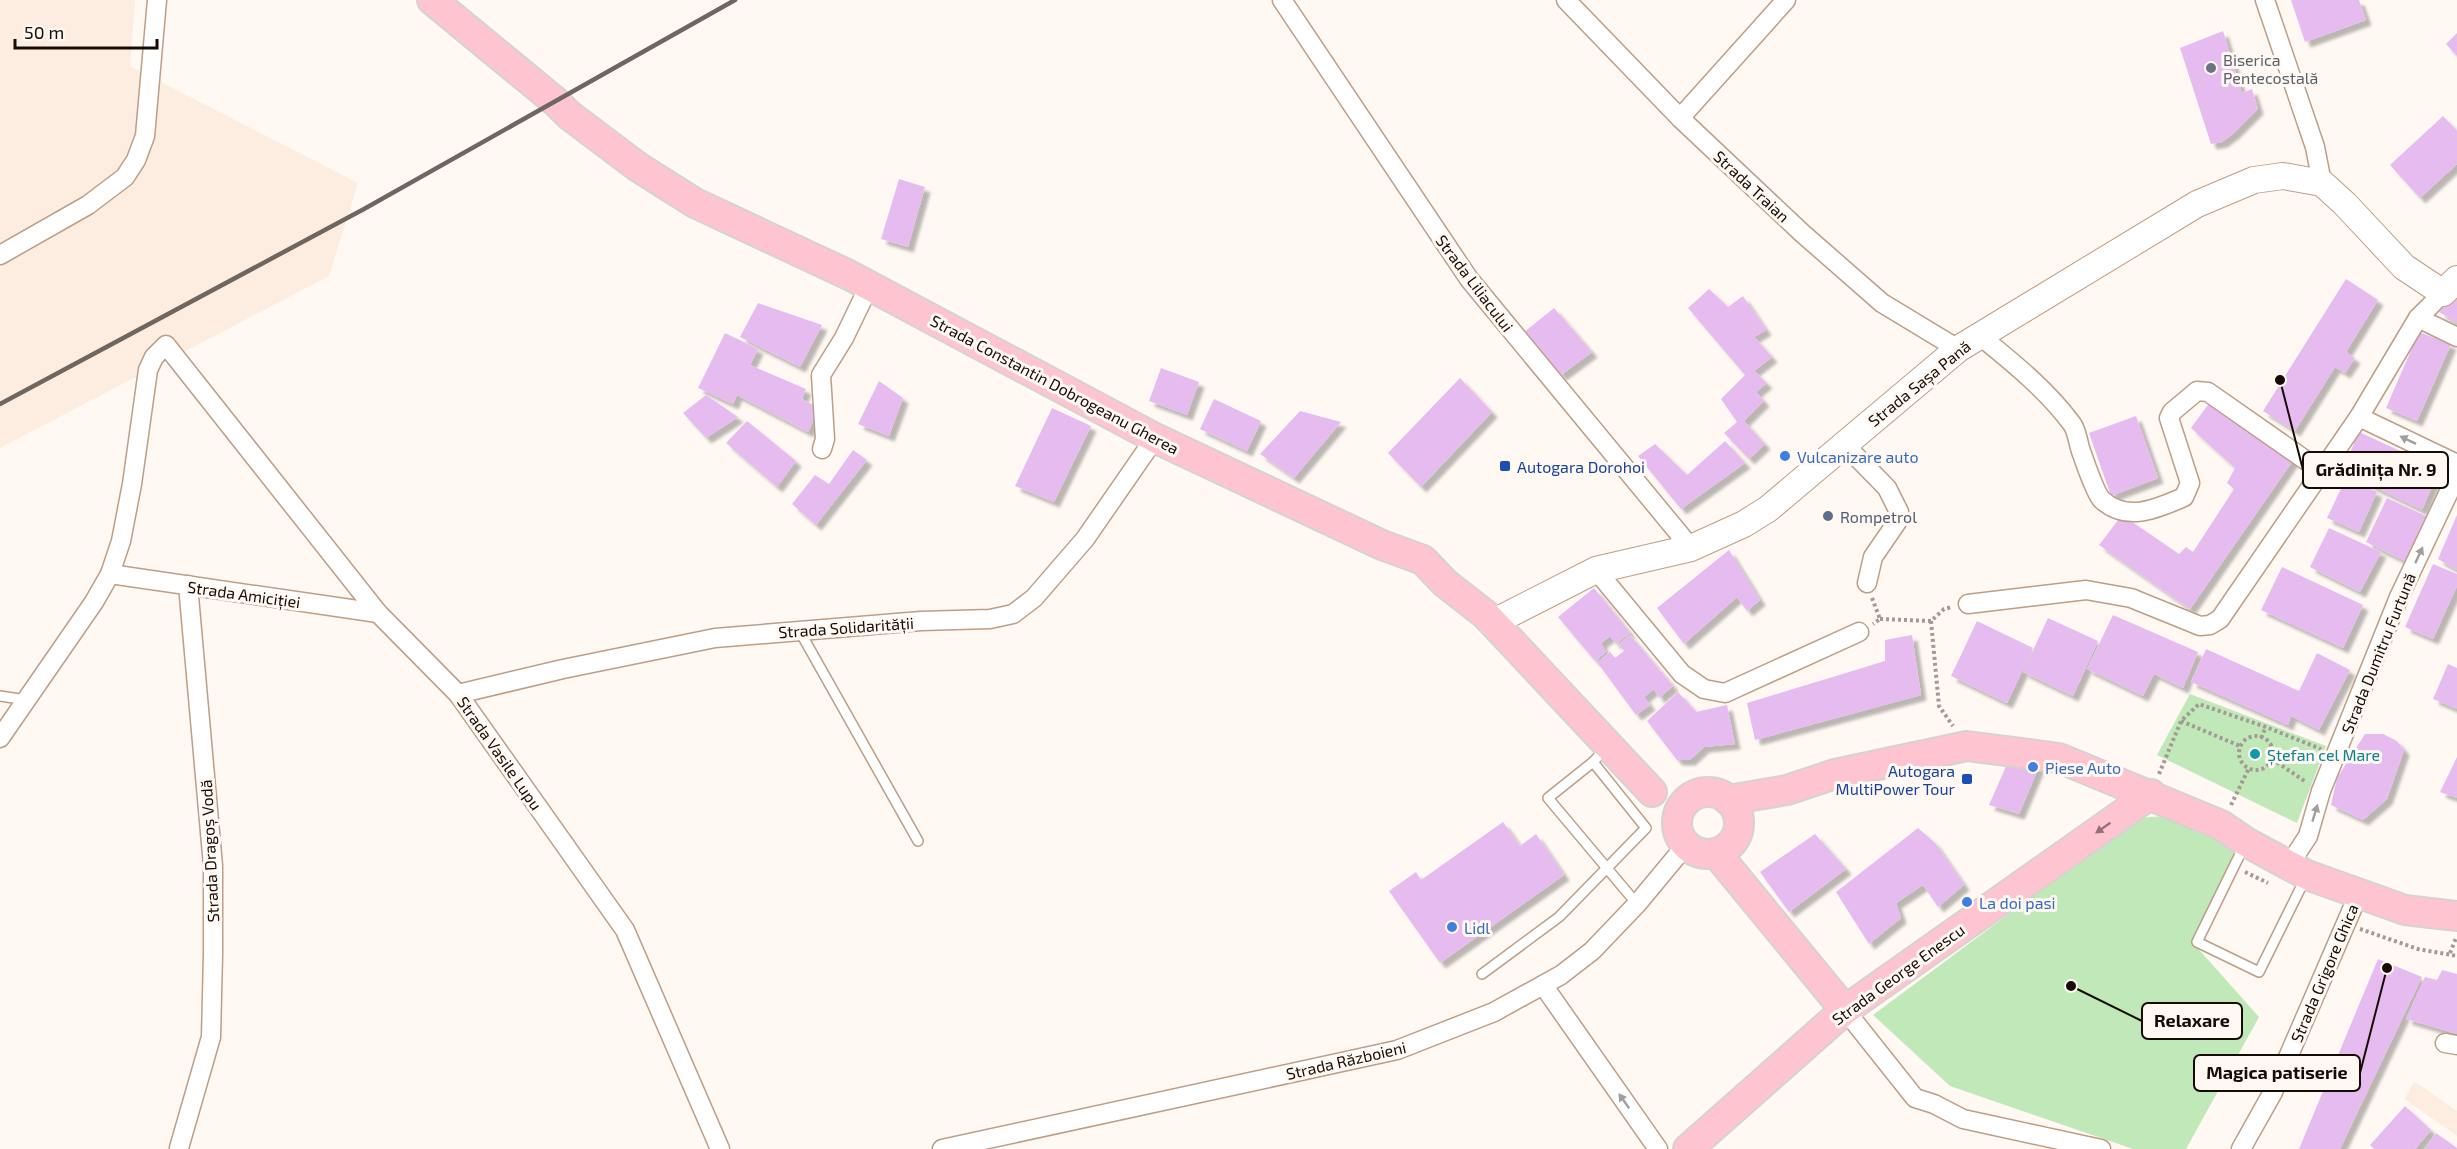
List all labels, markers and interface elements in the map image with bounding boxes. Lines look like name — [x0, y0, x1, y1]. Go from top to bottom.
scale bar — [15, 12, 158, 50]
text: 50 m — [24, 21, 64, 43]
place label: Biserica Pentecostală — [2223, 50, 2318, 87]
marker: Biserica Pentecostală — [2204, 61, 2218, 75]
street label: Strada Traian — [1710, 146, 1794, 226]
street label: Strada Liliacului — [1432, 231, 1518, 335]
street label: Strada Constantin Dobrogeanu Gherea — [928, 310, 1182, 458]
street label: Strada Sașa Pană — [1864, 336, 1975, 432]
one-way arrow — [2400, 436, 2417, 445]
place label: Vulcanizare auto — [1797, 447, 1919, 466]
marker: Vulcanizare auto — [1778, 449, 1792, 463]
callout: Grădinița Nr. 9 — [2303, 452, 2448, 488]
place label: Autogara Dorohoi — [1517, 457, 1645, 476]
text: Grădinița Nr. 9 — [2315, 458, 2437, 482]
marker: Autogara Dorohoi — [1498, 459, 1512, 473]
place label: Rompetrol — [1840, 507, 1917, 526]
marker: Rompetrol — [1821, 509, 1835, 523]
one-way arrow — [2415, 546, 2424, 563]
street label: Strada Dumitru Furtună — [2337, 570, 2419, 736]
street label: Strada Amiciției — [186, 577, 302, 613]
street label: Strada Solidarității — [778, 613, 915, 643]
street label: Strada Vasile Lupu — [454, 693, 546, 813]
place label: Ștefan cel Mare — [2267, 745, 2380, 766]
marker: Ștefan cel Mare — [2248, 747, 2262, 761]
place label: Piese Auto — [2045, 758, 2121, 777]
marker: Piese Auto — [2026, 760, 2040, 774]
place label: Autogara MultiPower Tour — [1836, 761, 1956, 798]
marker: Autogara MultiPower Tour — [1960, 772, 1974, 786]
street label: Strada Dragoș Vodă — [196, 779, 224, 923]
one-way arrow — [2311, 804, 2320, 822]
one-way arrow — [2095, 822, 2111, 833]
place label: La doi pasi — [1979, 893, 2056, 912]
marker: La doi pasi — [1960, 895, 1974, 909]
street label: Strada Grigore Ghica — [2286, 901, 2362, 1045]
place label: Lidl — [1464, 918, 1490, 937]
marker: Lidl — [1445, 920, 1459, 934]
street label: Strada George Enescu — [1828, 920, 1968, 1028]
callout: Relaxare — [2142, 1003, 2242, 1039]
text: Relaxare — [2154, 1009, 2230, 1031]
street label: Strada Războieni — [1284, 1037, 1408, 1083]
callout: Magica patiserie — [2194, 1055, 2360, 1091]
text: Magica patiserie — [2206, 1061, 2348, 1083]
one-way arrow — [1619, 1093, 1630, 1109]

